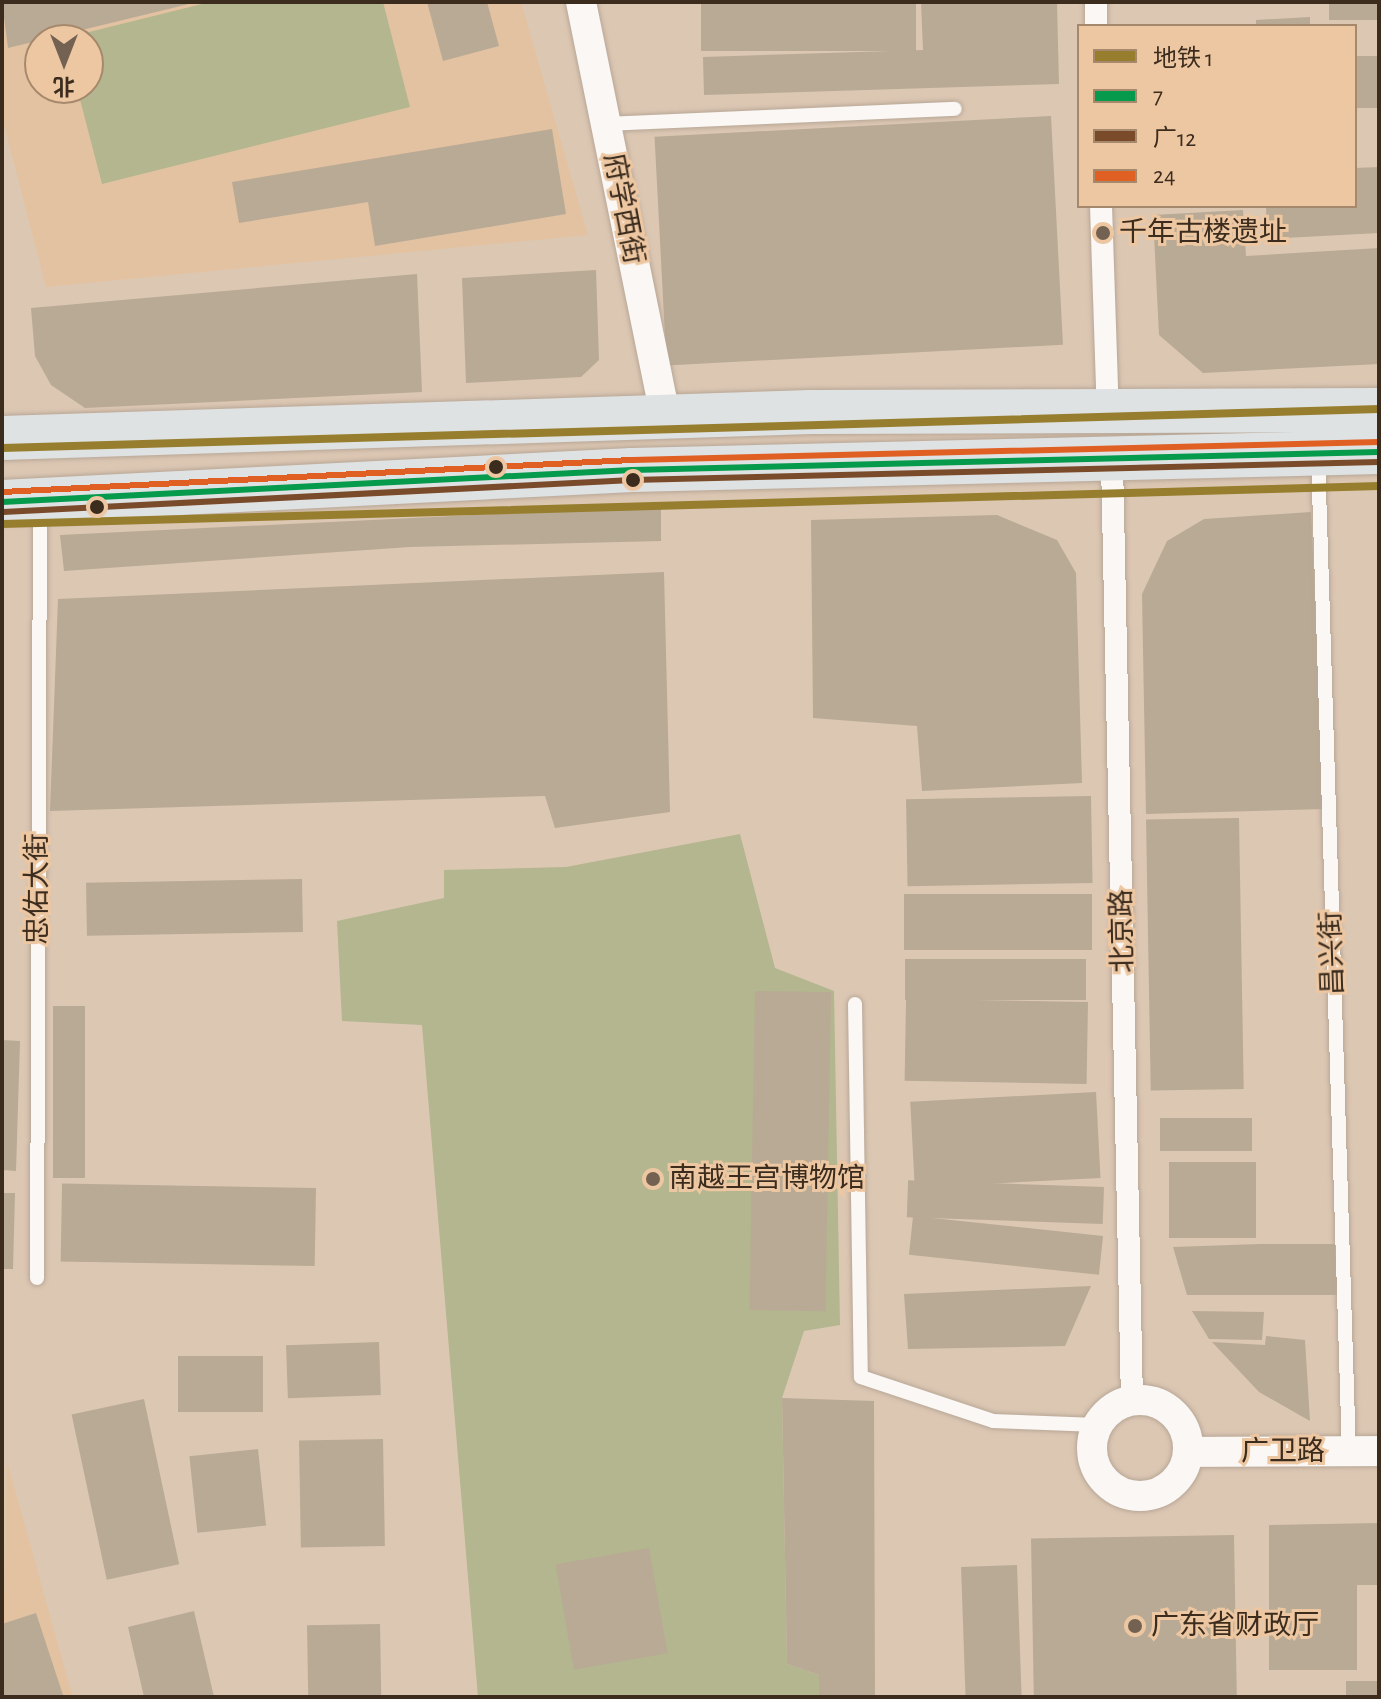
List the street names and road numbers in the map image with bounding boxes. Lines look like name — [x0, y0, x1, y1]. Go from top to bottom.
street label: 府学西街 — [596, 151, 650, 267]
street label: 忠佑大街 — [21, 833, 55, 945]
street label: 北京路 — [1105, 889, 1141, 973]
street label: 昌兴街 — [1315, 910, 1351, 996]
street label: 广卫路 — [1241, 1435, 1325, 1469]

